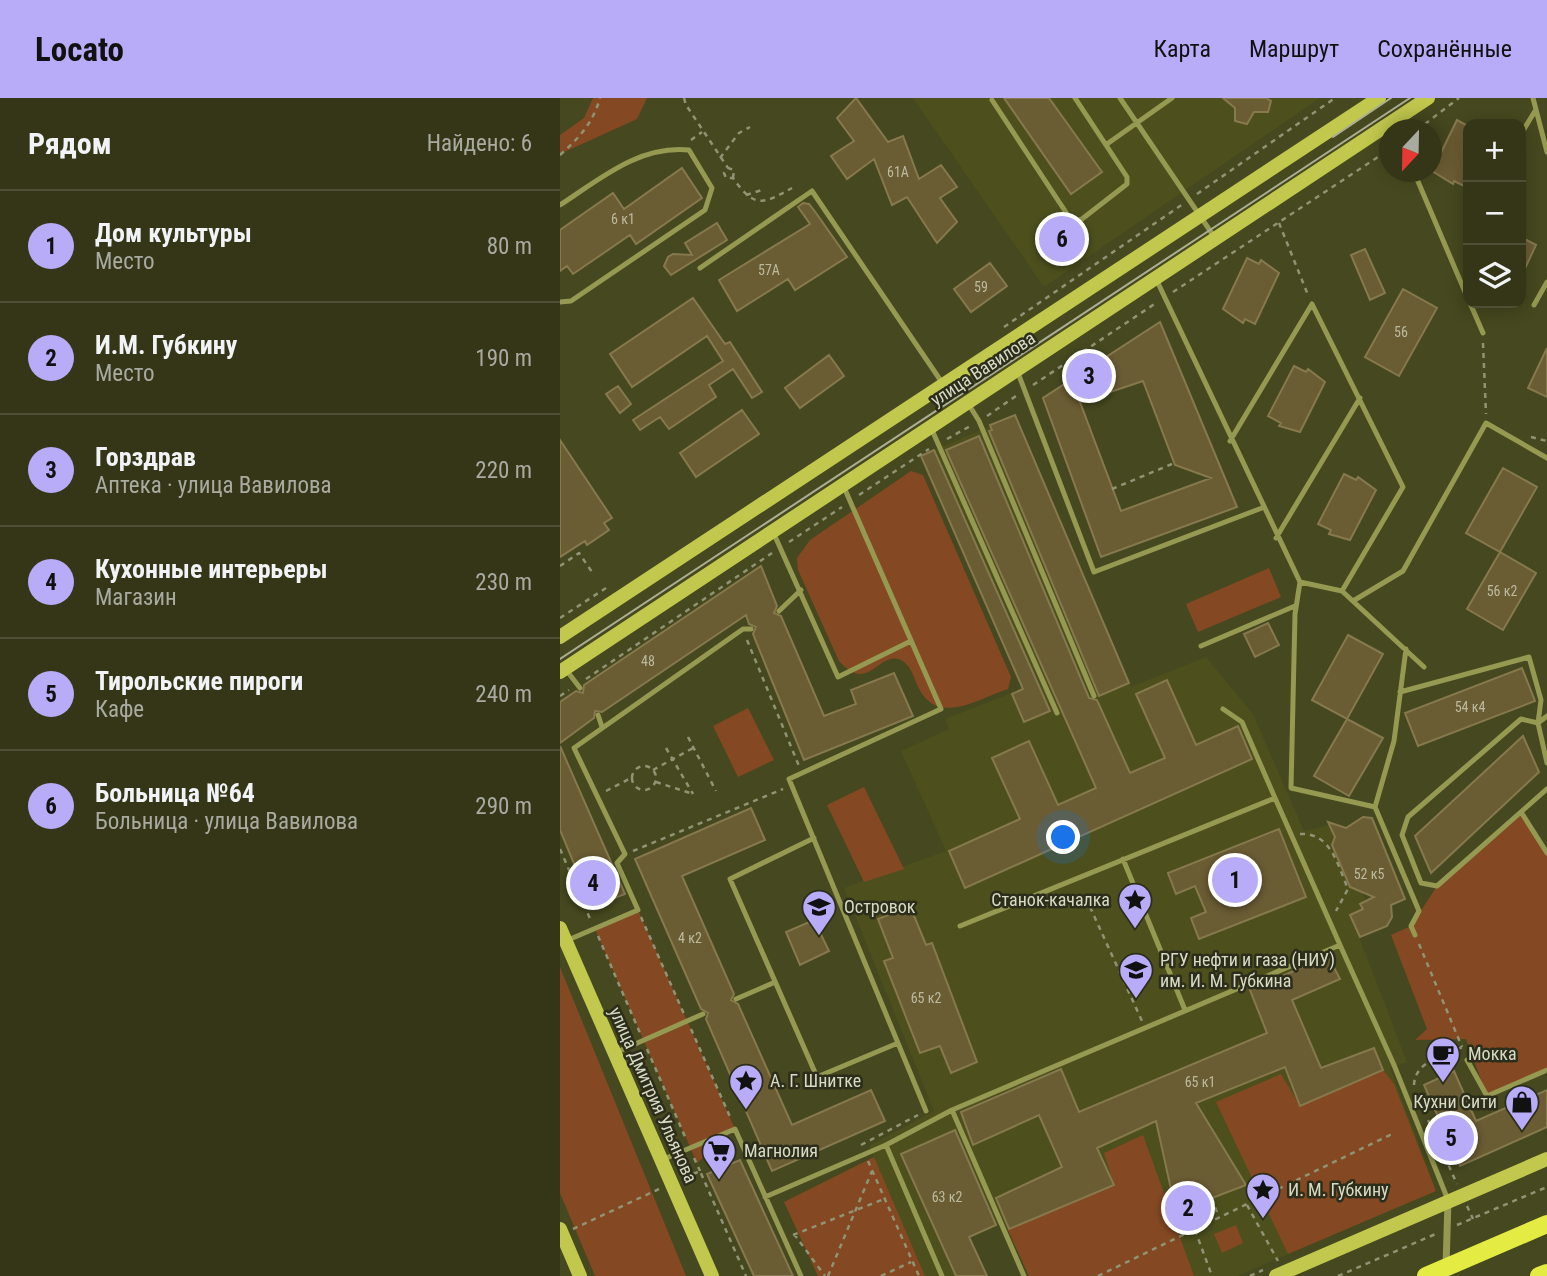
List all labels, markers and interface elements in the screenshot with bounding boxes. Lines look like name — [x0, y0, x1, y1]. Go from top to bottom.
text: Locato — [35, 30, 124, 69]
text: Карта — [1154, 35, 1211, 63]
text: Маршрут — [1249, 35, 1339, 63]
text: Сохранённые — [1377, 35, 1512, 63]
north arrow — [1379, 119, 1442, 182]
map controls — [1463, 119, 1526, 308]
button: + — [1463, 119, 1526, 182]
text: Рядом — [28, 126, 112, 161]
text: Найдено: 6 — [427, 130, 532, 157]
house number: 61А — [887, 164, 909, 180]
button: − — [1463, 182, 1526, 245]
house number: 6 к1 — [611, 211, 635, 227]
pin: 6 — [1039, 213, 1085, 265]
text: Дом культуры — [95, 218, 252, 248]
text: 1 — [45, 233, 57, 260]
text: 80 m — [487, 233, 532, 260]
button: layers — [1463, 245, 1526, 308]
text: Место — [95, 248, 155, 275]
house number: 57А — [758, 262, 780, 278]
house number: 59 — [974, 279, 988, 295]
house number: 56 — [1394, 324, 1408, 340]
street label: улица Вавилова — [927, 327, 1039, 410]
text: И.М. Губкину — [95, 330, 237, 360]
text: 2 — [45, 345, 57, 372]
text: 190 m — [475, 345, 532, 372]
pin: 3 — [1066, 350, 1112, 402]
text: Место — [95, 360, 155, 387]
text: Горздрав — [95, 442, 196, 472]
text: 3 — [45, 457, 57, 484]
text: 220 m — [475, 457, 532, 484]
text: Аптека · улица Вавилова — [95, 472, 332, 499]
text: Кухонные интерьеры — [95, 554, 328, 584]
text: 4 — [45, 569, 57, 596]
text: 230 m — [475, 569, 532, 596]
house number: 56 к2 — [1487, 583, 1517, 599]
text: Магазин — [95, 584, 177, 611]
house number: 48 — [641, 653, 655, 669]
text: Тирольские пироги — [95, 666, 303, 696]
text: 5 — [45, 681, 57, 708]
text: 240 m — [475, 681, 532, 708]
text: Кафе — [95, 696, 144, 723]
house number: 54 к4 — [1455, 699, 1485, 715]
text: Больница №64 — [95, 778, 255, 808]
text: 6 — [45, 793, 57, 820]
text: 290 m — [475, 793, 532, 820]
text: Больница · улица Вавилова — [95, 808, 358, 835]
your location — [1046, 820, 1080, 854]
pin: 1 — [1212, 854, 1258, 906]
pin: 4 — [570, 857, 616, 909]
house number: 52 к5 — [1354, 866, 1384, 882]
place icon: Cтанок-качалка — [1116, 881, 1154, 930]
school or university icon: Островок — [800, 888, 838, 937]
place label: Cтанок-качалка — [991, 889, 1110, 910]
place label: Островок — [844, 896, 916, 917]
house number: 4 к2 — [678, 930, 702, 946]
place label: РГУ нефти и газа (НИУ) им. И. М. Губкина — [1160, 949, 1335, 991]
school or university icon: РГУ нефти и газа (НИУ) им. И. М. Губкина — [1117, 951, 1155, 1000]
house number: 65 к2 — [911, 990, 941, 1006]
street label: улица Дмитрия Ульянова — [605, 1004, 702, 1186]
cafe icon: Мокка — [1424, 1035, 1462, 1084]
place label: Мокка — [1468, 1043, 1517, 1064]
place icon: А. Г. Шнитке — [727, 1062, 765, 1111]
place label: А. Г. Шнитке — [770, 1070, 861, 1091]
house number: 65 к1 — [1185, 1074, 1215, 1090]
shop icon: Кухни Сити — [1503, 1083, 1541, 1132]
place label: Кухни Сити — [1413, 1091, 1497, 1112]
pin: 5 — [1428, 1112, 1474, 1164]
supermarket icon: Магнолия — [700, 1132, 738, 1181]
place label: Магнолия — [744, 1140, 818, 1161]
place icon: И. М. Губкину — [1244, 1171, 1282, 1220]
place label: И. М. Губкину — [1288, 1179, 1389, 1200]
pin: 2 — [1165, 1182, 1211, 1234]
house number: 63 к2 — [932, 1189, 962, 1205]

